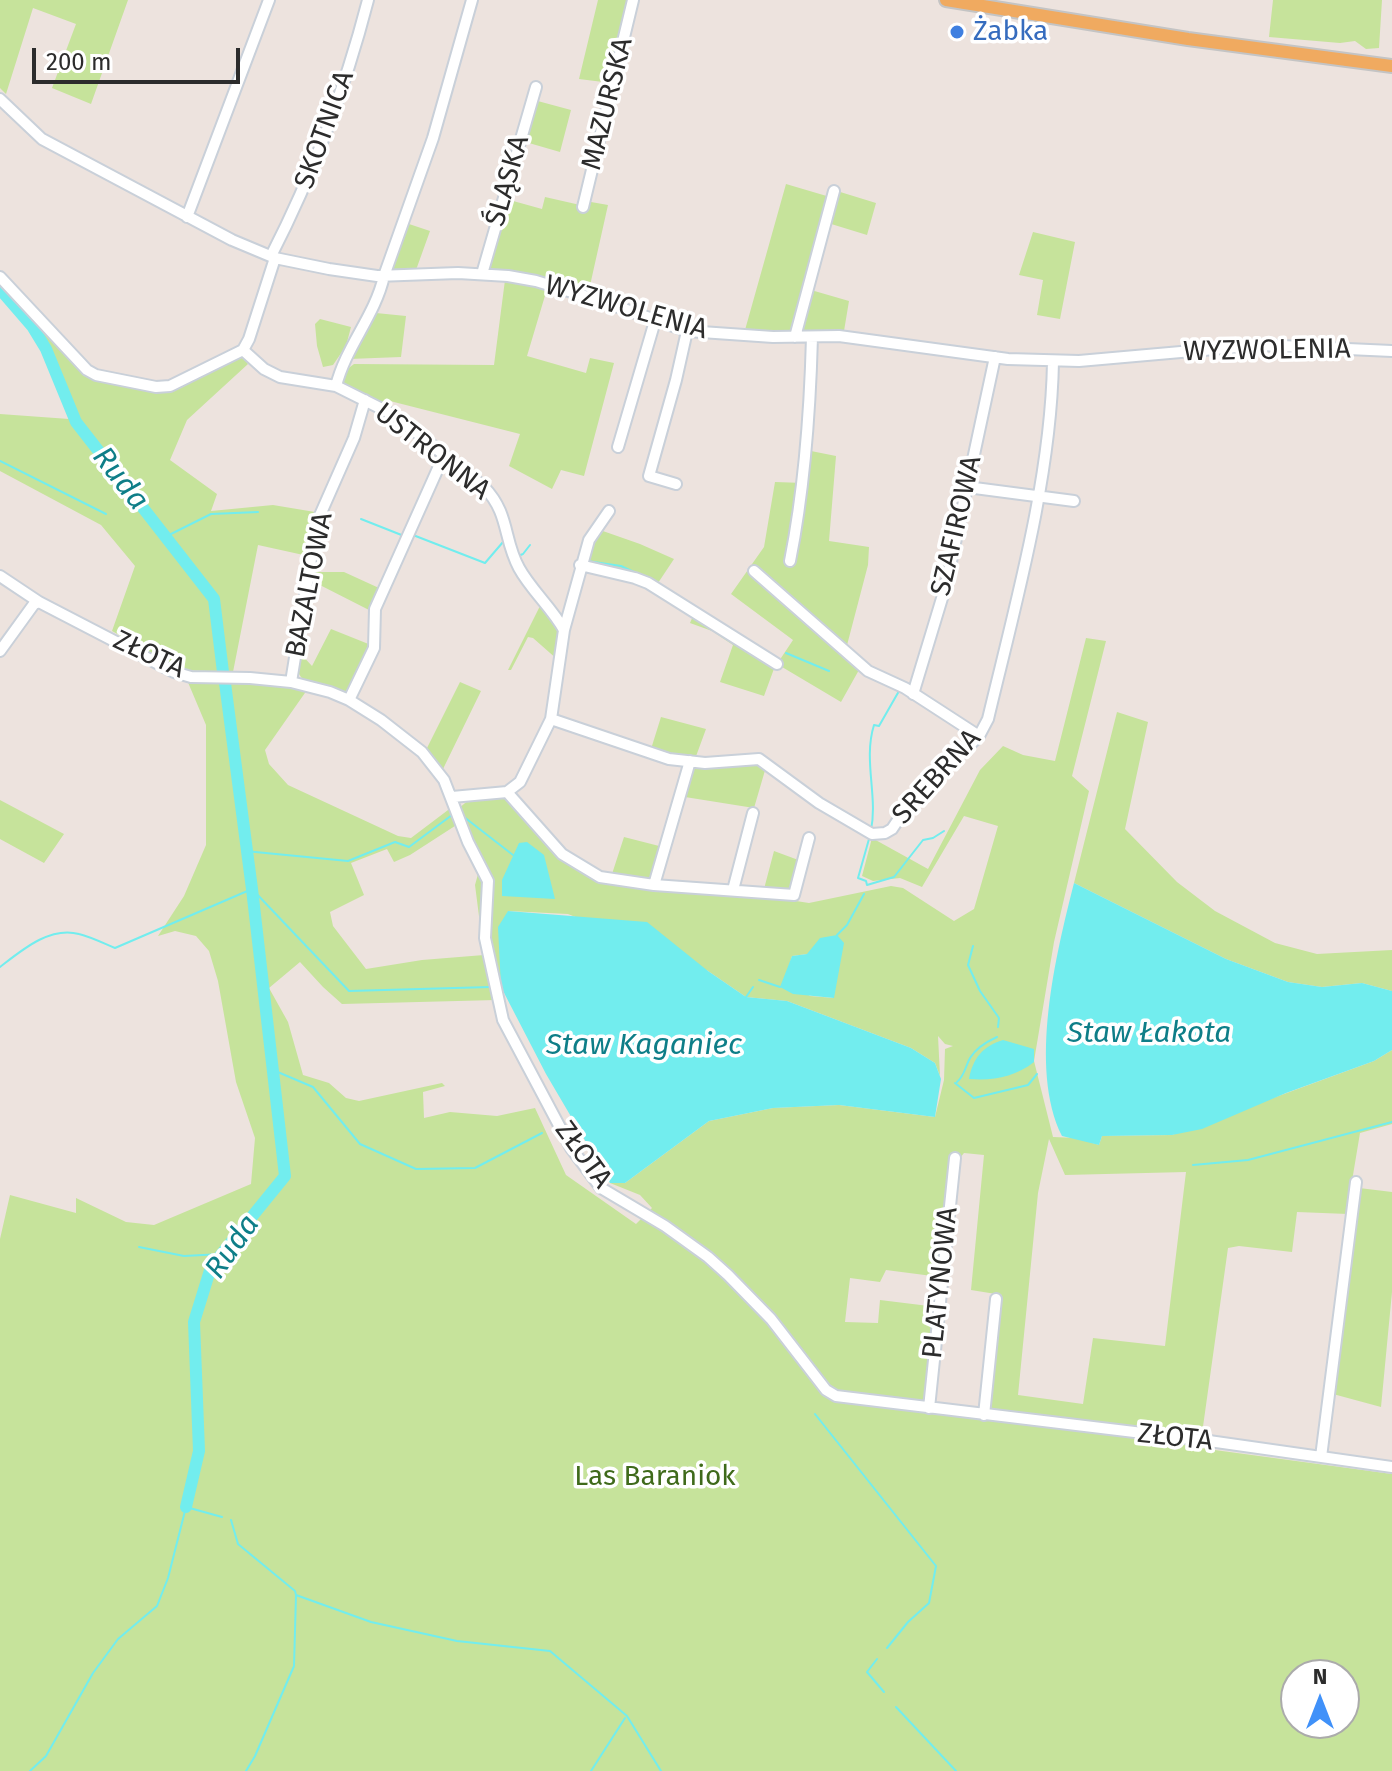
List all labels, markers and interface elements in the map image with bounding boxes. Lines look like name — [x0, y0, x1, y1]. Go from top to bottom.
place label: Żabka — [973, 15, 1048, 49]
marker: Żabka — [948, 23, 966, 41]
scale bar — [36, 32, 244, 82]
street label: MAZURSKA — [575, 34, 641, 174]
text: 200 m — [46, 48, 112, 76]
street label: SKOTNICA — [288, 66, 362, 194]
street label: ŚLĄSKA — [479, 132, 537, 230]
street label: WYZWOLENIA — [541, 269, 711, 347]
street label: WYZWOLENIA — [1183, 333, 1351, 369]
street label: USTRONNA — [367, 396, 497, 508]
water label: Ruda — [84, 440, 156, 518]
street label: SZAFIROWA — [925, 453, 989, 599]
street label: BAZALTOWA — [279, 510, 341, 660]
street label: ZŁOTA — [108, 624, 190, 686]
street label: SREBRNA — [886, 723, 988, 831]
water label: Staw Łakota — [1067, 1016, 1231, 1052]
water label: Staw Kaganiec — [546, 1028, 742, 1064]
street label: ZŁOTA — [547, 1115, 619, 1195]
street label: PLATYNOWA — [916, 1205, 966, 1361]
water label: Ruda — [198, 1208, 268, 1286]
street label: ZŁOTA — [1136, 1417, 1214, 1459]
park label: Las Baraniok — [574, 1460, 736, 1494]
north arrow — [1280, 1659, 1360, 1739]
text: N — [1313, 1663, 1327, 1690]

